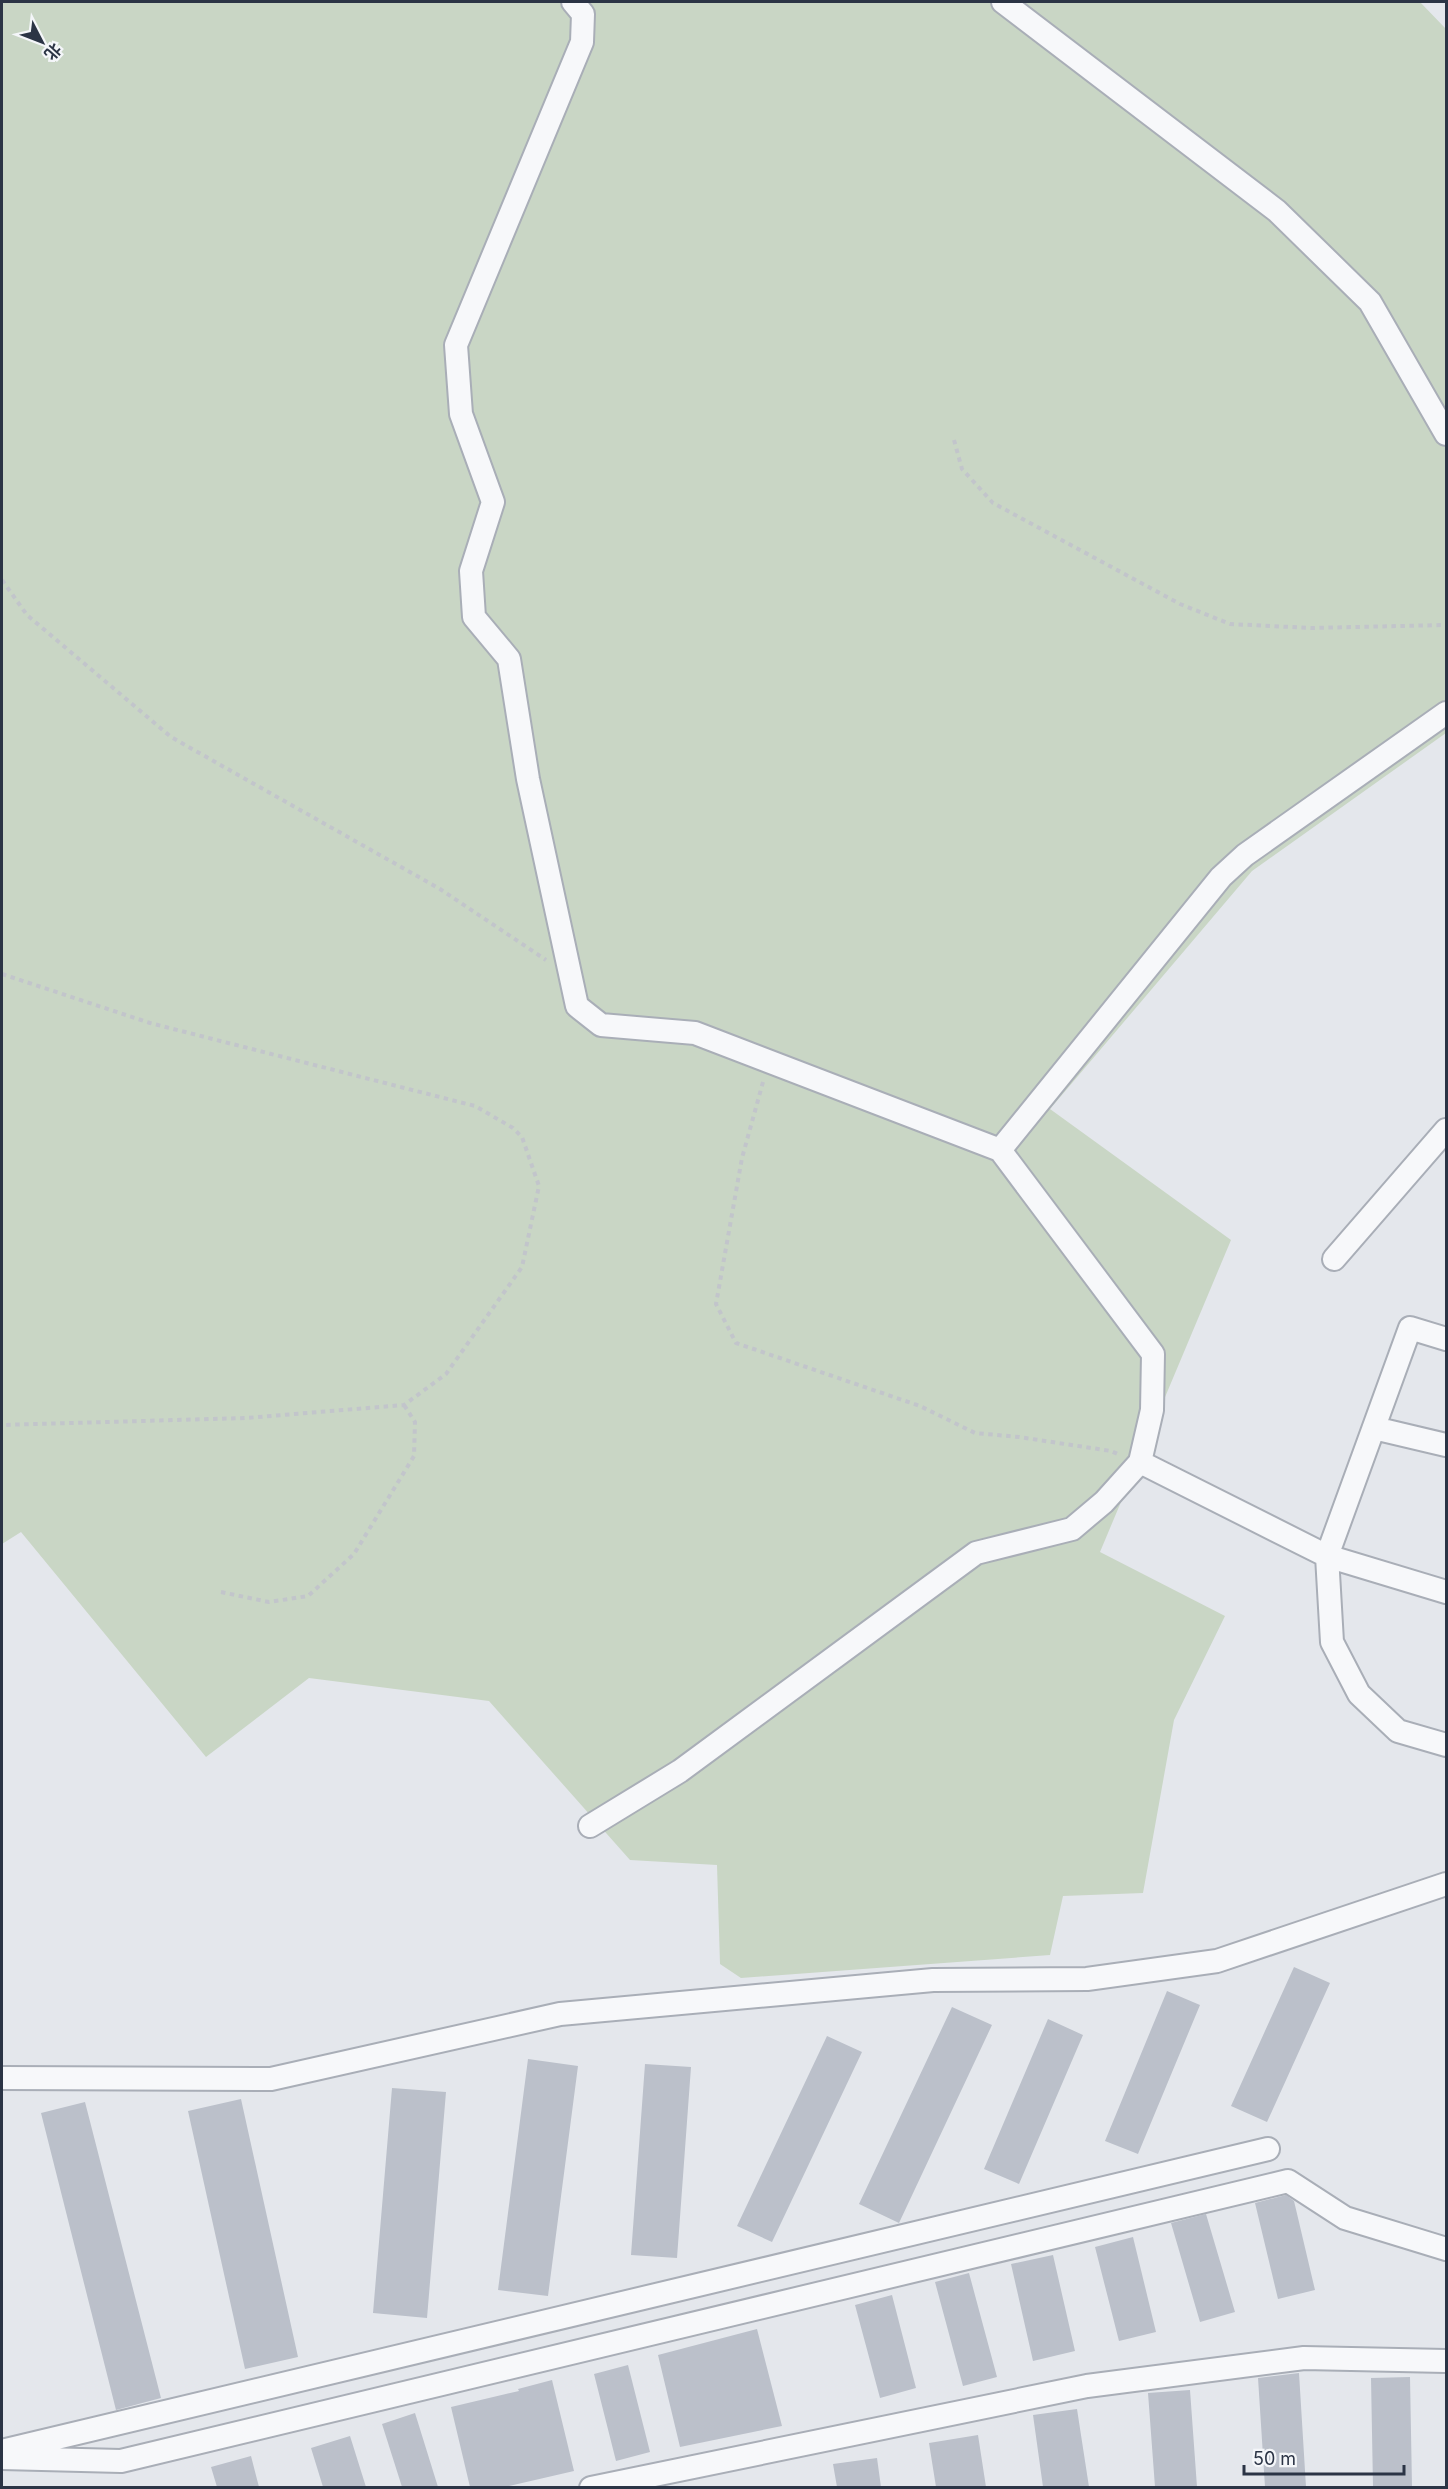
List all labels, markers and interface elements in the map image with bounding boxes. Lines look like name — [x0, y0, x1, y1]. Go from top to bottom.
north arrow — [12, 12, 72, 72]
text: 北 — [40, 39, 66, 65]
scale bar — [1244, 2438, 1404, 2476]
text: 50 m — [1253, 2448, 1296, 2469]

